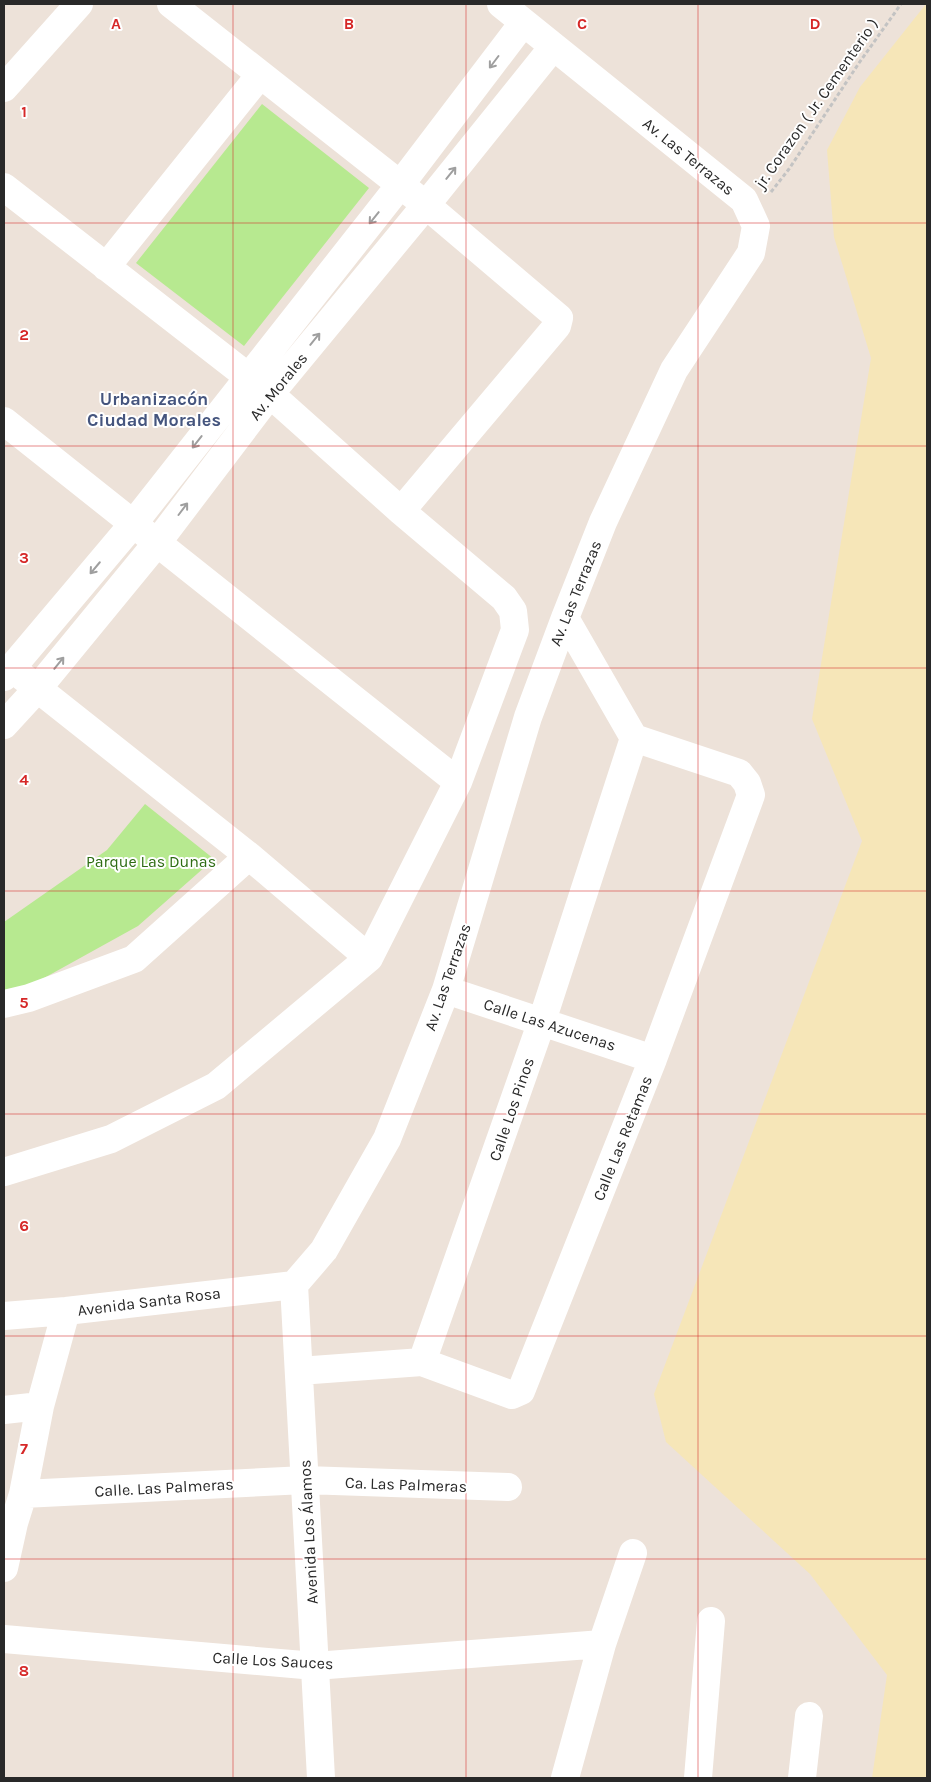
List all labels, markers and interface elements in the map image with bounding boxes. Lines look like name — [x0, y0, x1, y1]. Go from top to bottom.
text: A — [111, 14, 121, 33]
text: B — [344, 14, 354, 33]
text: C — [577, 14, 587, 33]
text: D — [810, 14, 821, 33]
street label: jr. Corazon ( Jr. Cementerio ) — [749, 15, 882, 193]
one-way arrow — [489, 55, 499, 69]
text: 1 — [21, 102, 27, 121]
street label: Av. Las Terrazas — [639, 114, 738, 199]
one-way arrow — [446, 167, 457, 180]
one-way arrow — [368, 211, 379, 224]
text: 2 — [19, 325, 29, 344]
one-way arrow — [310, 333, 321, 346]
street label: Av. Morales — [245, 349, 311, 424]
district label: Urbanizacón Ciudad Morales — [87, 388, 221, 431]
one-way arrow — [192, 435, 202, 449]
one-way arrow — [178, 502, 188, 516]
street label: Av. Las Terrazas — [546, 538, 605, 649]
text: 3 — [19, 548, 29, 567]
one-way arrow — [90, 562, 101, 575]
one-way arrow — [54, 657, 65, 670]
text: 4 — [19, 770, 29, 789]
park label: Parque Las Dunas — [86, 852, 216, 871]
street label: Av. Las Terrazas — [420, 921, 475, 1033]
text: 5 — [19, 993, 29, 1012]
street label: Calle Las Azucenas — [481, 994, 618, 1055]
street label: Calle Los Pinos — [485, 1055, 538, 1164]
street label: Calle Las Retamas — [589, 1073, 656, 1203]
text: 6 — [19, 1216, 29, 1235]
street label: Avenida Santa Rosa — [76, 1283, 222, 1320]
text: 7 — [20, 1439, 28, 1458]
street label: Avenida Los Álamos — [295, 1459, 322, 1605]
street label: Ca. Las Palmeras — [345, 1473, 467, 1496]
street label: Calle. Las Palmeras — [94, 1474, 234, 1501]
street label: Calle Los Sauces — [212, 1648, 334, 1673]
text: 8 — [19, 1661, 29, 1680]

